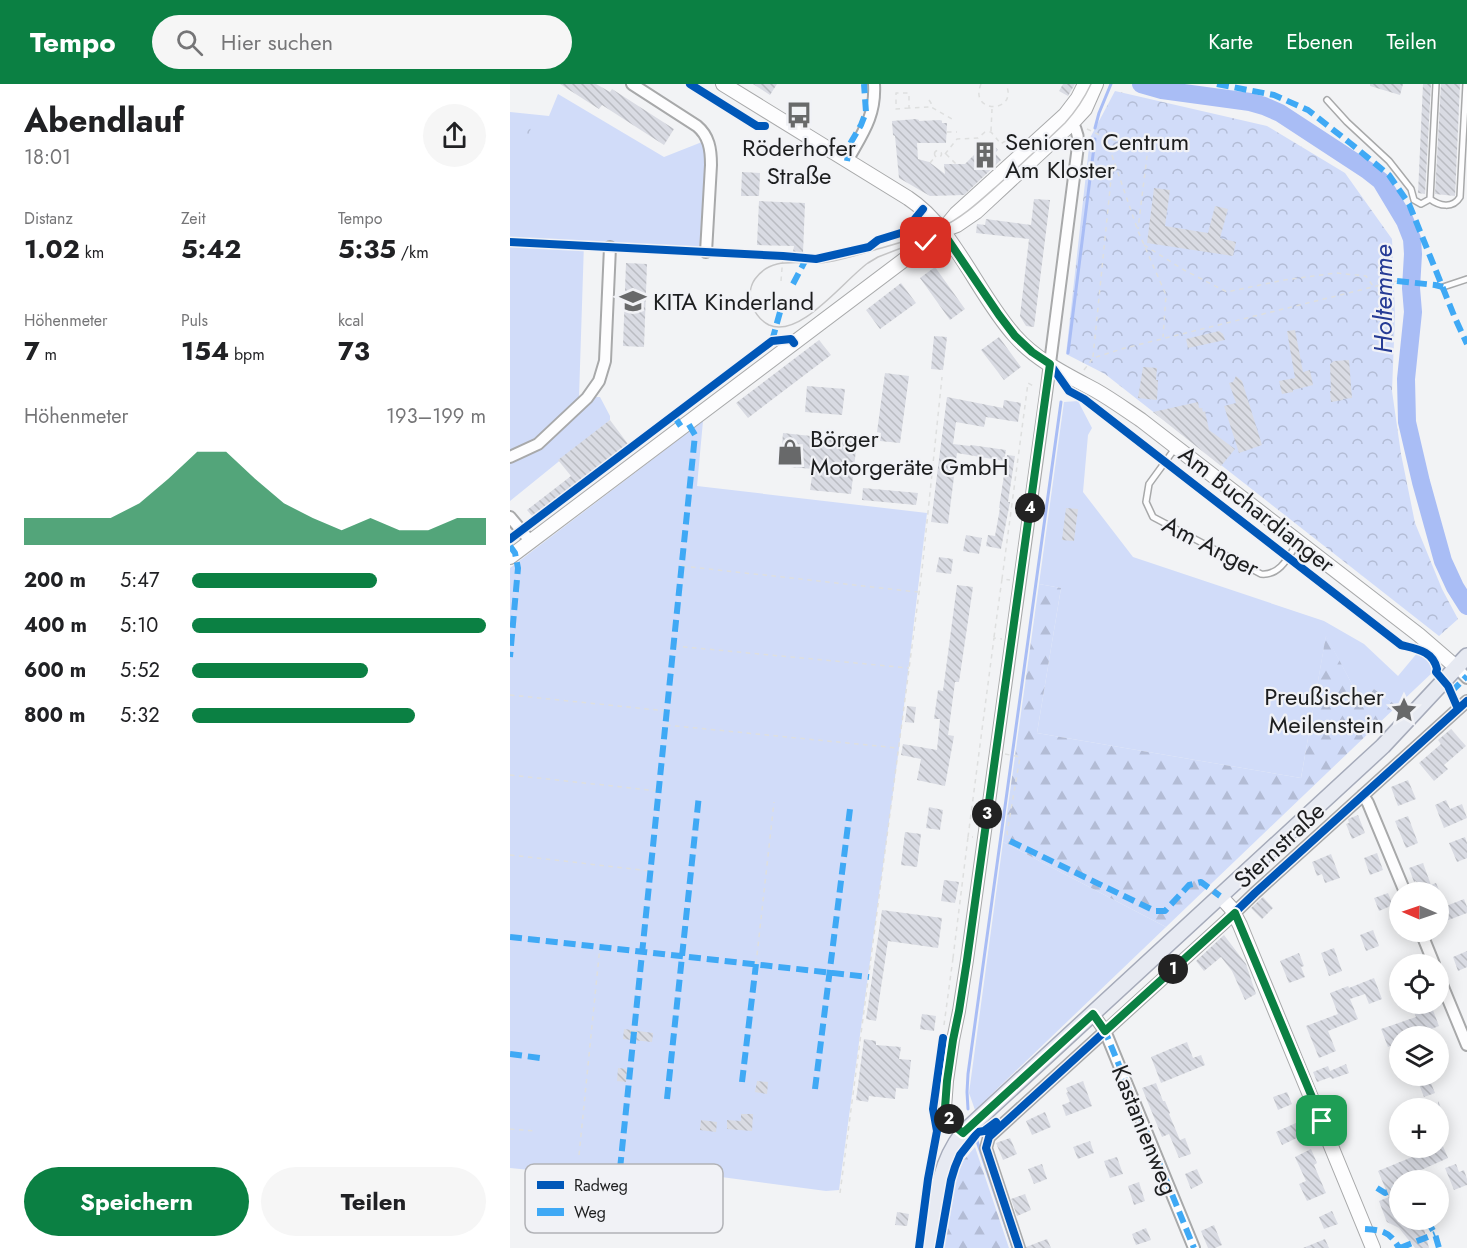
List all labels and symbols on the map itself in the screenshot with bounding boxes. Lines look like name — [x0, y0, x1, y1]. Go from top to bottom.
bus stop icon: Röderhofer Straße — [784, 100, 814, 130]
place label: Senioren Centrum Am Kloster — [1005, 124, 1189, 187]
place label: Röderhofer Straße — [742, 130, 857, 193]
building icon: Senioren Centrum Am Kloster — [970, 140, 1000, 170]
pin — [900, 217, 951, 268]
water label: Holtemme — [1364, 244, 1402, 354]
place label: KITA Kinderland — [653, 284, 814, 319]
school or university icon: KITA Kinderland — [618, 286, 648, 316]
place label: Börger Motorgeräte GmbH — [810, 421, 1009, 484]
shop icon: Börger Motorgeräte GmbH — [775, 437, 805, 467]
street label: Am Buchardianger — [1171, 437, 1343, 582]
pin: 4 — [1015, 493, 1045, 523]
street label: Am Anger — [1157, 507, 1266, 586]
place label: Preußischer Meilenstein — [1264, 679, 1385, 742]
place icon: Preußischer Meilenstein — [1389, 695, 1419, 725]
street label: Sternstraße — [1226, 794, 1332, 896]
pin: 3 — [972, 799, 1002, 829]
north arrow — [1389, 882, 1449, 942]
pin: 1 — [1158, 954, 1188, 984]
street label: Kastanienweg — [1103, 1060, 1187, 1200]
pin — [1296, 1095, 1347, 1146]
pin: 2 — [934, 1104, 964, 1134]
legend — [525, 1164, 723, 1233]
text: Radweg — [574, 1174, 628, 1197]
text: Weg — [574, 1201, 606, 1224]

